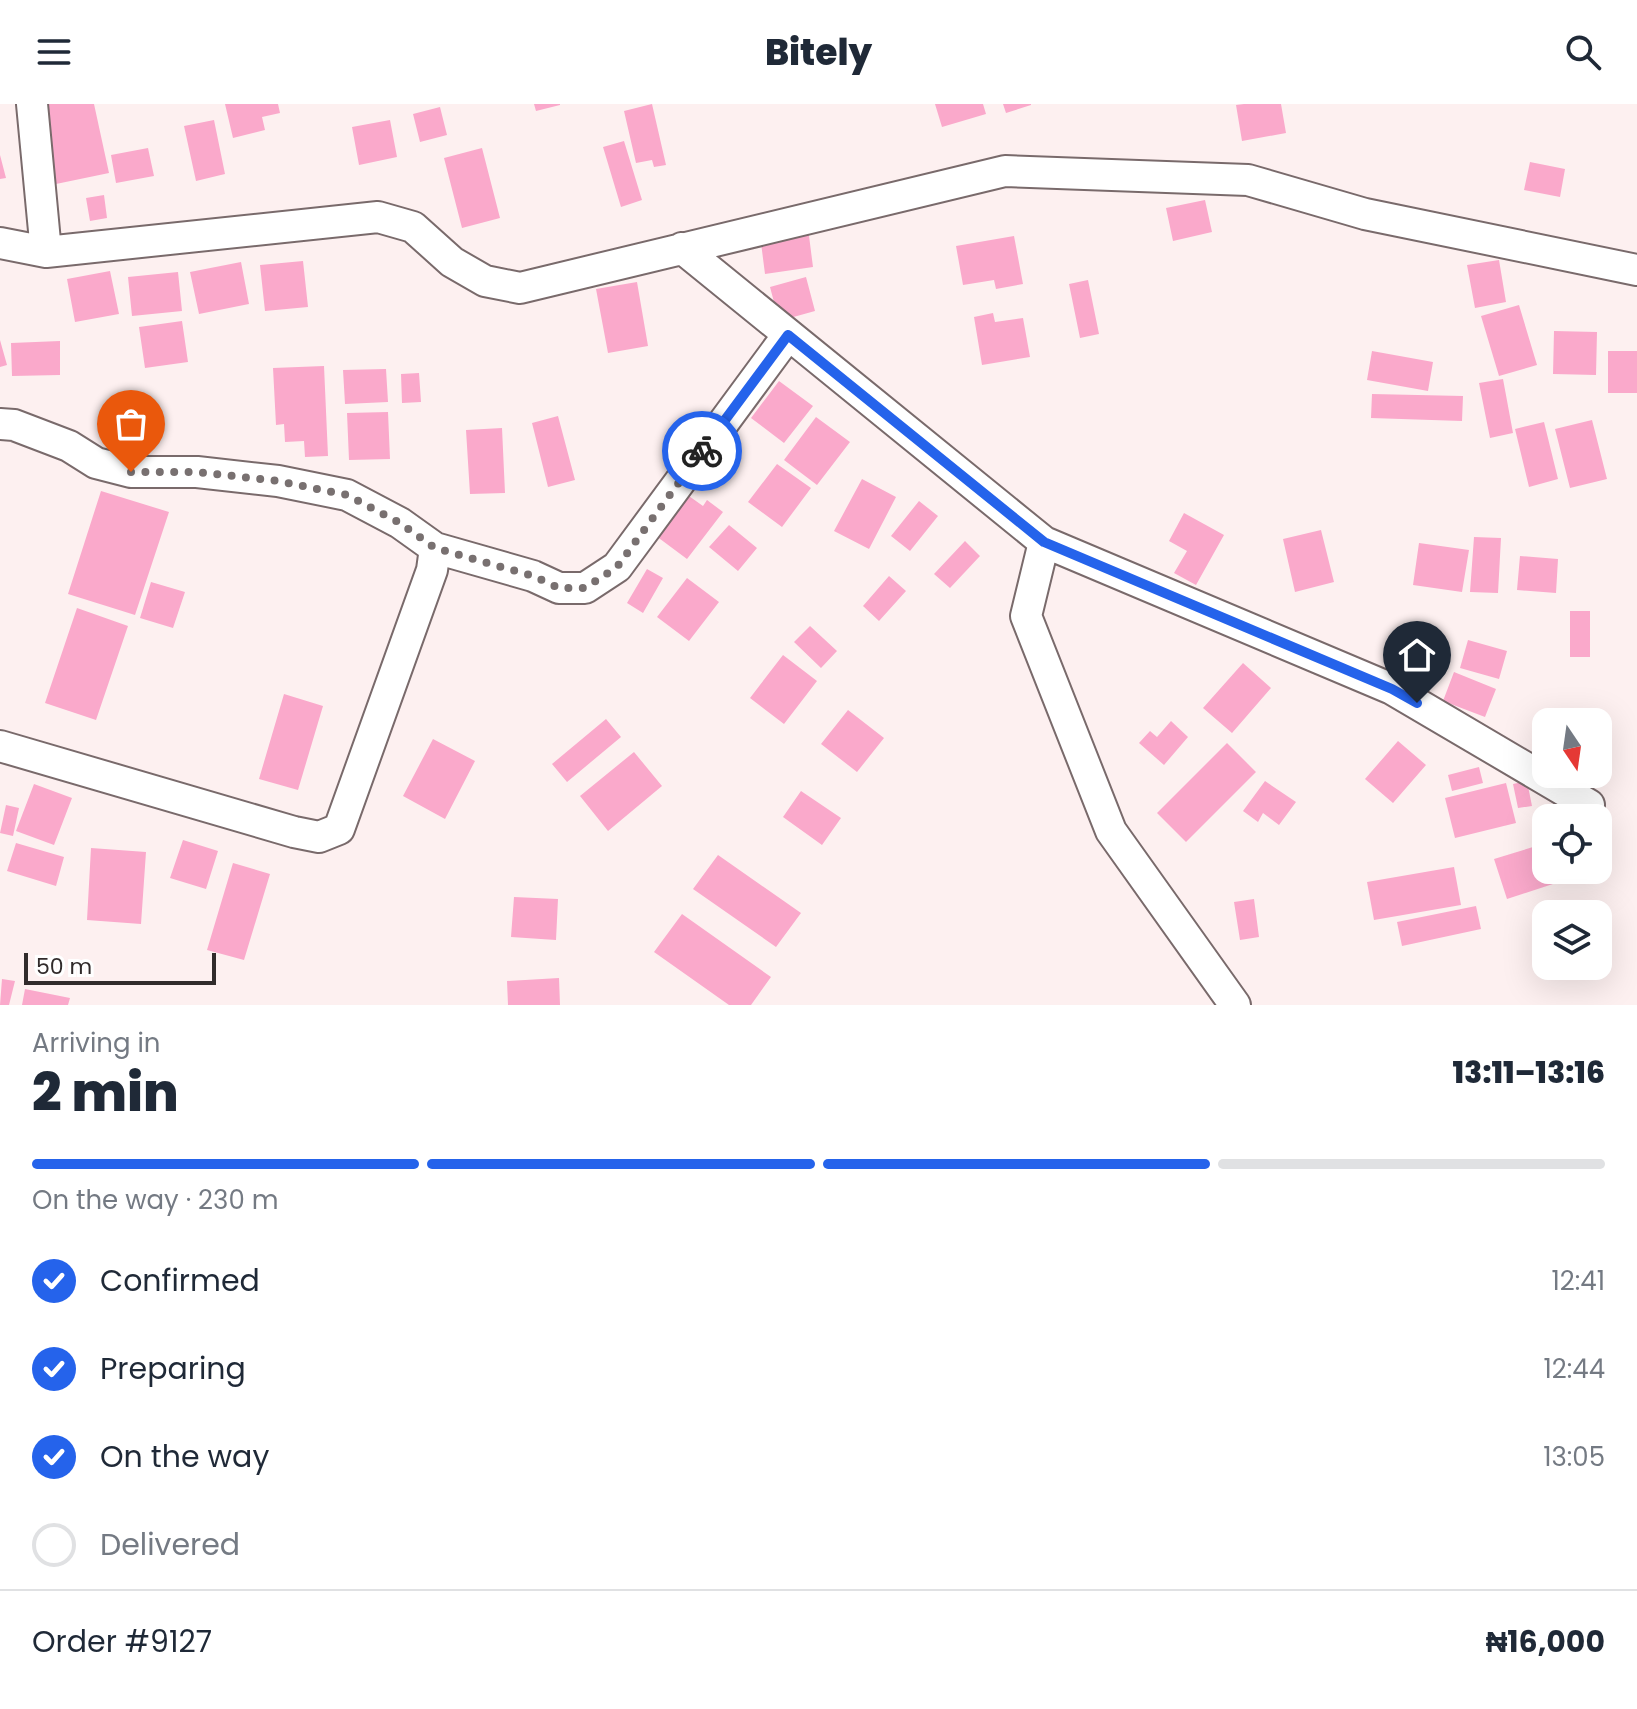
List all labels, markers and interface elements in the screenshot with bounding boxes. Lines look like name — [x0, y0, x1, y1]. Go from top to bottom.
text: Bitely — [765, 27, 872, 78]
icon: menu — [32, 30, 76, 74]
icon: search — [1561, 30, 1605, 74]
pin — [97, 390, 165, 472]
icon: bag — [109, 402, 153, 446]
courier — [662, 411, 742, 491]
icon: bike — [680, 429, 724, 473]
pin — [1383, 621, 1451, 703]
icon: home — [1395, 633, 1439, 677]
north arrow — [1532, 708, 1612, 788]
map controls — [1532, 708, 1612, 980]
button: locate — [1532, 804, 1612, 884]
button: layers — [1532, 900, 1612, 980]
scale bar — [24, 949, 216, 985]
text: 50 m — [36, 951, 92, 982]
text: Arriving in — [32, 1025, 161, 1061]
text: 13:11–13:16 — [1453, 1051, 1605, 1094]
text: 2 min — [32, 1056, 179, 1129]
text: On the way · 230 m — [32, 1182, 278, 1218]
icon: check — [32, 1259, 76, 1303]
text: Confirmed — [100, 1259, 260, 1302]
text: 12:41 — [1552, 1263, 1605, 1299]
icon: check — [32, 1347, 76, 1391]
text: Preparing — [100, 1347, 246, 1390]
text: 12:44 — [1543, 1351, 1605, 1387]
icon: check — [32, 1435, 76, 1479]
text: On the way — [100, 1435, 269, 1478]
text: 13:05 — [1543, 1439, 1605, 1475]
text: Delivered — [100, 1523, 240, 1566]
text: Order #9127 — [32, 1620, 212, 1663]
text: ₦16,000 — [1486, 1620, 1605, 1663]

